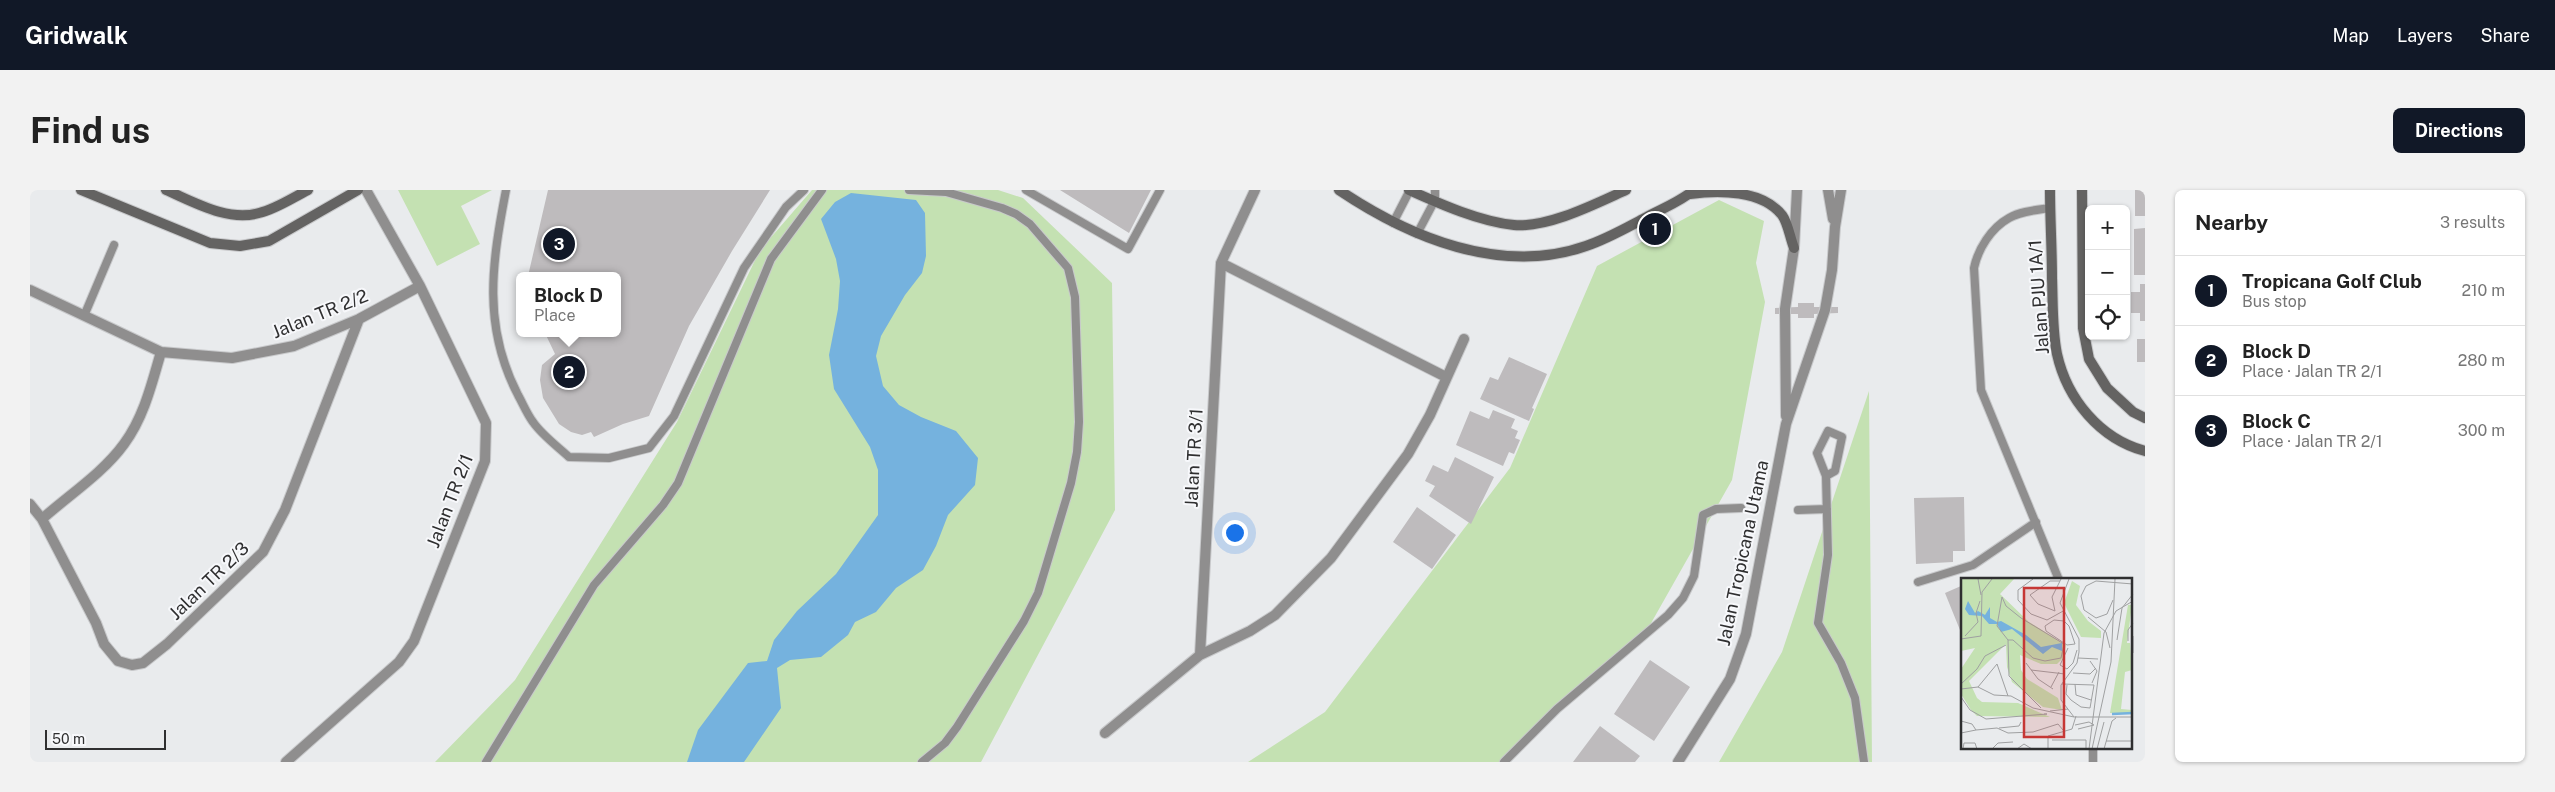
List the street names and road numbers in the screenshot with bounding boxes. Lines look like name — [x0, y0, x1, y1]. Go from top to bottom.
street label: Jalan PJU 1A/1 — [2024, 239, 2053, 355]
street label: Jalan TR 2/2 — [269, 285, 371, 342]
street label: Jalan TR 3/1 — [1180, 408, 1207, 508]
street label: Jalan TR 2/1 — [422, 451, 477, 551]
street label: Jalan Tropicana Utama — [1713, 458, 1772, 647]
street label: Jalan TR 2/3 — [164, 537, 253, 624]

